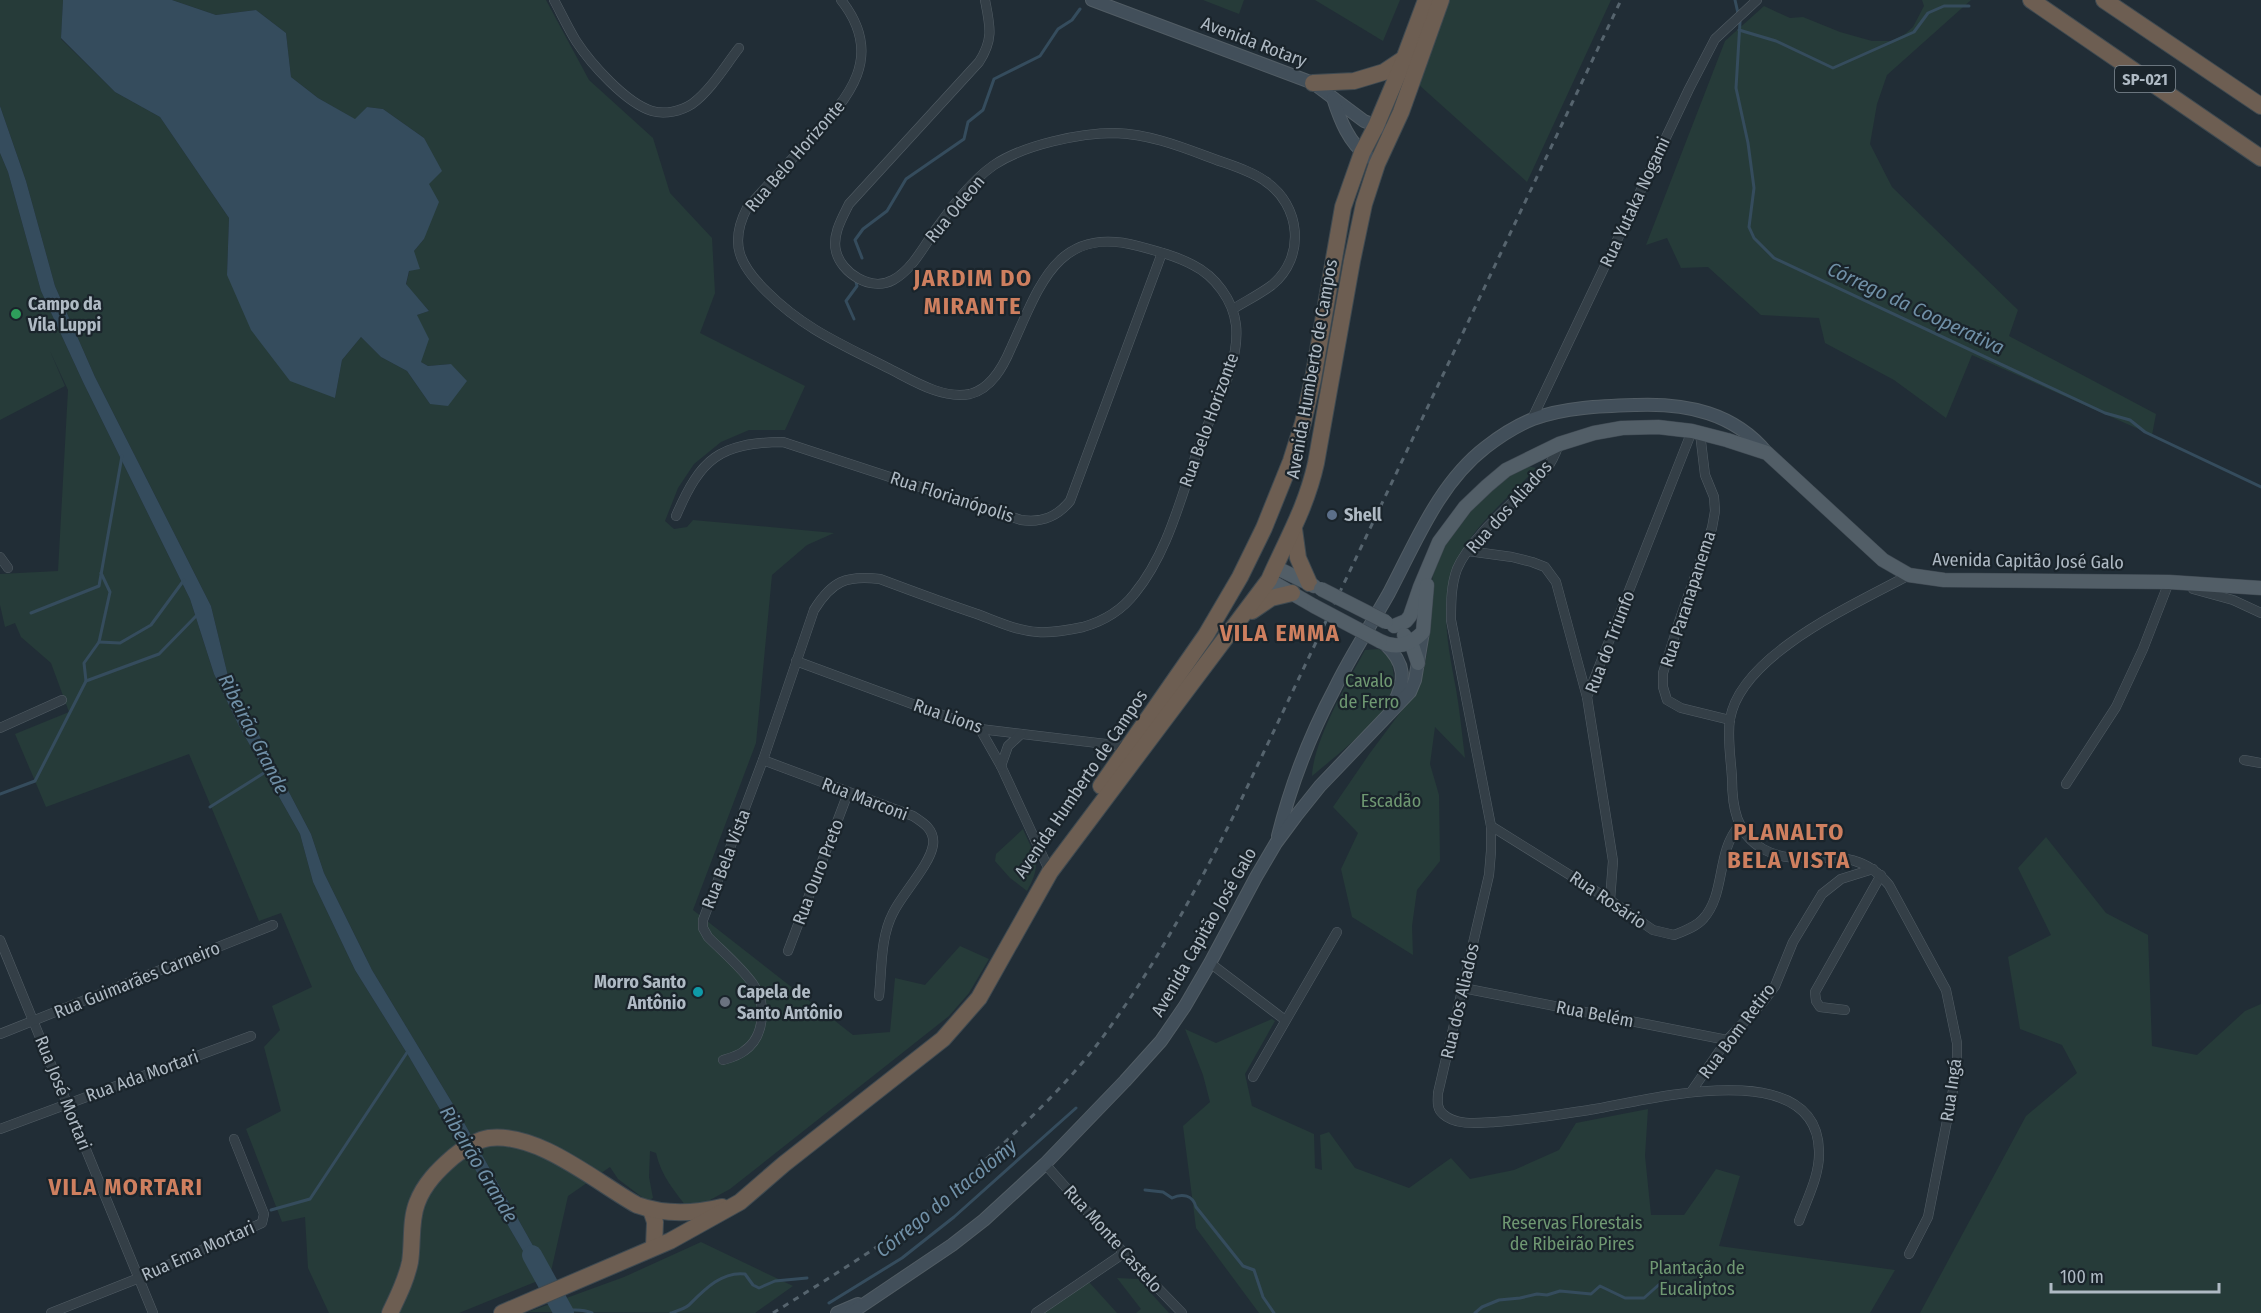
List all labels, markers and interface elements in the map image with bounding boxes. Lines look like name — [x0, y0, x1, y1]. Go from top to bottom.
street label: Avenida Rotary — [1198, 12, 1310, 72]
road number: SP-021 — [2115, 66, 2175, 92]
street label: Rua Belo Horizonte — [740, 95, 850, 216]
street label: Rua Yutaka Nogami — [1595, 133, 1675, 271]
street label: Rua Odeon — [921, 171, 989, 247]
street label: Avenida Humberto de Campos — [1282, 257, 1342, 480]
water label: Córrego da Cooperativa — [1824, 257, 2008, 359]
district label: JARDIM DO MIRANTE — [912, 264, 1033, 320]
place label: Campo da Vila Luppi — [27, 293, 102, 336]
marker: Campo da Vila Luppi — [9, 307, 23, 321]
street label: Rua Belo Horizonte — [1175, 350, 1243, 490]
street label: Rua dos Aliados — [1461, 456, 1557, 558]
street label: Rua Florianópolis — [887, 467, 1017, 527]
place label: Shell — [1344, 504, 1382, 526]
marker: Shell — [1325, 508, 1339, 522]
street label: Rua Paranapanema — [1656, 528, 1720, 670]
street label: Avenida Capitão José Galo — [1932, 548, 2124, 574]
street label: Rua do Triunfo — [1580, 588, 1640, 696]
district label: VILA EMMA — [1219, 619, 1340, 647]
water label: Ribeirão Grande — [213, 670, 295, 798]
park label: Cavalo de Ferro — [1339, 670, 1399, 713]
street label: Avenida Humberto de Campos — [1010, 685, 1152, 882]
street label: Rua Lions — [911, 694, 986, 738]
street label: Rua Marconi — [819, 773, 911, 825]
park label: Escadão — [1361, 790, 1421, 812]
street label: Rua Bela Vista — [697, 806, 755, 912]
street label: Rua Ouro Preto — [788, 816, 848, 928]
district label: PLANALTO BELA VISTA — [1727, 818, 1851, 874]
street label: Avenida Capitão José Galo — [1147, 844, 1261, 1020]
street label: Rua Rosário — [1565, 866, 1651, 934]
street label: Rua Guimarães Carneiro — [51, 937, 223, 1023]
street label: Rua dos Aliados — [1436, 941, 1484, 1061]
place label: Morro Santo Antônio — [594, 971, 686, 1014]
street label: Rua Bom Retiro — [1694, 979, 1780, 1083]
place label: Capela de Santo Antônio — [737, 981, 843, 1024]
marker: Morro Santo Antônio — [691, 985, 705, 999]
marker: Capela de Santo Antônio — [718, 995, 732, 1009]
street label: Rua Belém — [1554, 996, 1636, 1032]
street label: Rua José Mortari — [30, 1033, 96, 1153]
street label: Rua Ada Mortari — [83, 1045, 201, 1107]
street label: Rua Ingá — [1936, 1057, 1966, 1123]
water label: Ribeirão Grande — [435, 1101, 523, 1227]
water label: Córrego do Itacolomy — [871, 1133, 1022, 1262]
district label: VILA MORTARI — [48, 1173, 203, 1201]
street label: Rua Monte Castelo — [1059, 1181, 1167, 1297]
park label: Reservas Florestais de Ribeirão Pires — [1502, 1212, 1643, 1255]
street label: Rua Ema Mortari — [138, 1216, 258, 1286]
scale bar — [2051, 1256, 2219, 1294]
park label: Plantação de Eucaliptos — [1649, 1257, 1745, 1300]
text: 100 m — [2060, 1266, 2104, 1288]

